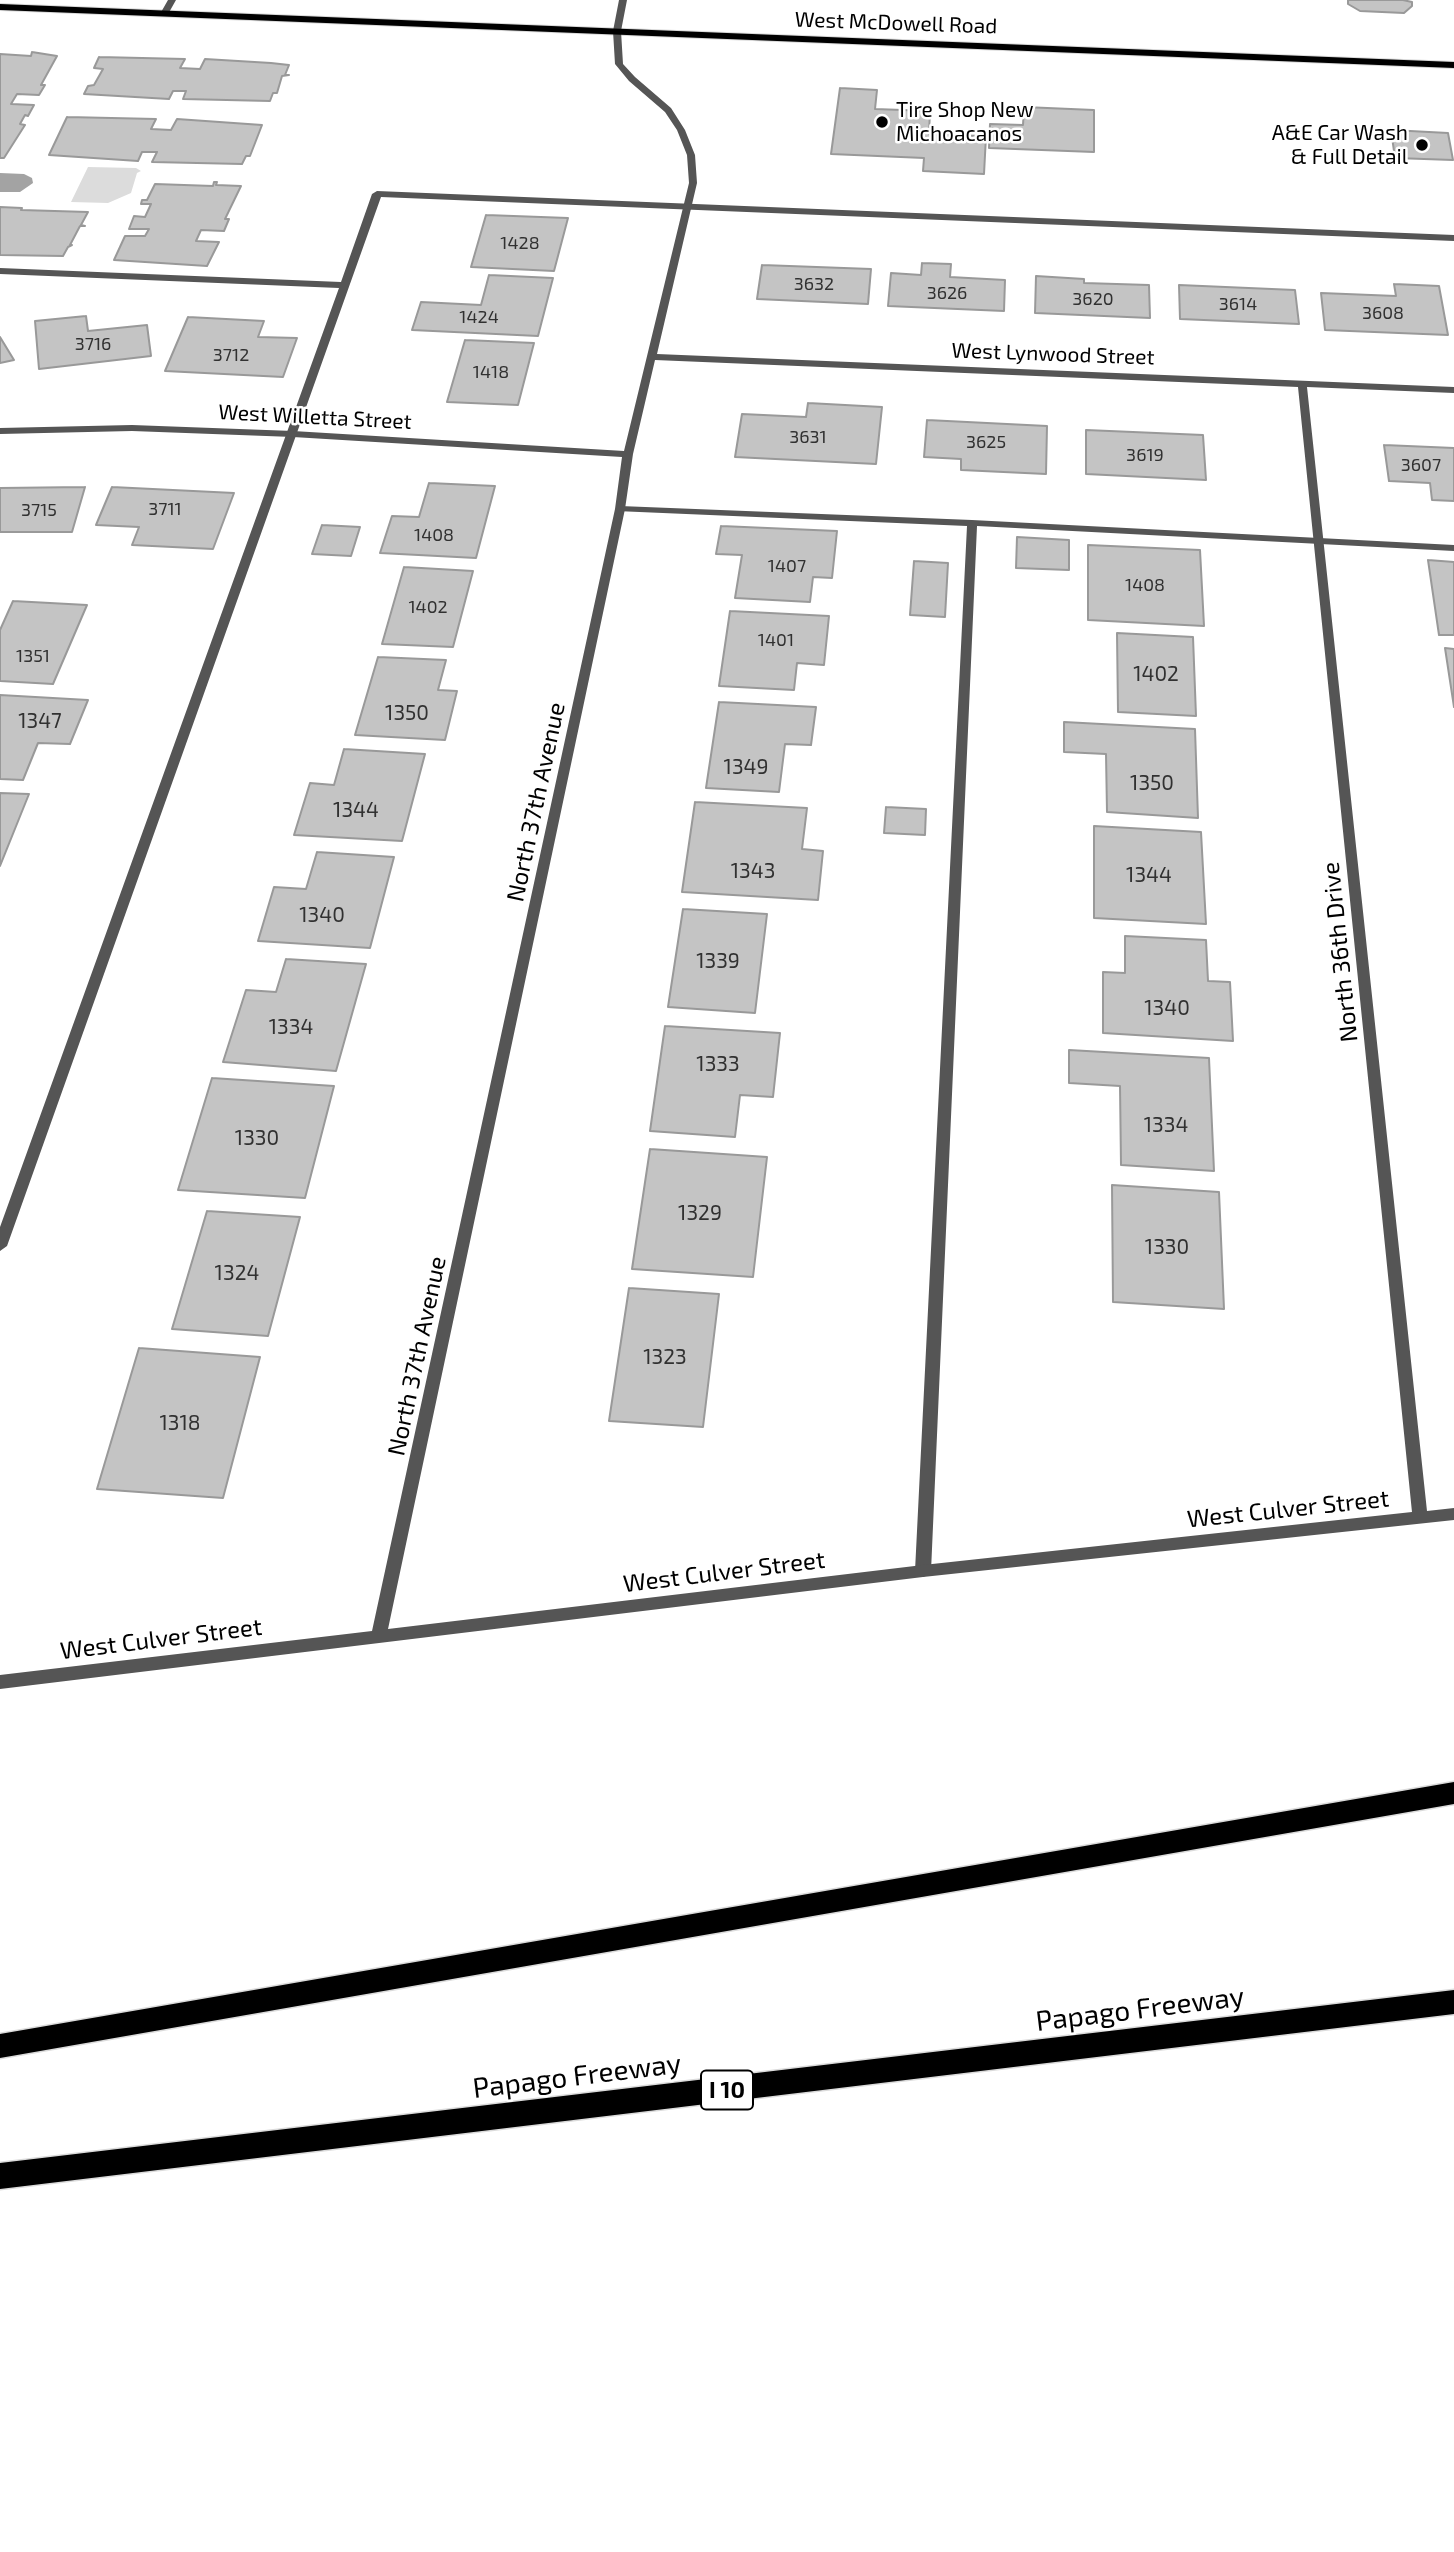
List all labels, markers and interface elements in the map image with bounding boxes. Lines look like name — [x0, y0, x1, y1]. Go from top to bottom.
street label: West McDowell Road — [794, 7, 998, 39]
place label: Tire Shop New Michoacanos — [896, 97, 1034, 147]
marker: Tire Shop New Michoacanos — [874, 114, 890, 130]
place label: A&E Car Wash & Full Detail — [1272, 120, 1408, 170]
marker: A&E Car Wash & Full Detail — [1414, 137, 1430, 153]
house number: 1428 — [500, 232, 540, 254]
house number: 3632 — [794, 273, 834, 295]
house number: 3626 — [927, 282, 967, 304]
house number: 3620 — [1072, 288, 1114, 310]
house number: 3614 — [1219, 293, 1257, 315]
house number: 3608 — [1362, 302, 1404, 324]
house number: 1424 — [459, 306, 499, 328]
house number: 3716 — [75, 333, 111, 355]
street label: West Lynwood Street — [951, 338, 1155, 370]
house number: 3712 — [213, 344, 249, 366]
house number: 1418 — [473, 361, 509, 383]
street label: West Willetta Street — [218, 399, 412, 435]
house number: 3631 — [789, 426, 827, 448]
house number: 3625 — [966, 431, 1006, 453]
house number: 3619 — [1126, 444, 1164, 466]
house number: 3607 — [1401, 454, 1441, 476]
house number: 3711 — [148, 498, 182, 520]
house number: 3715 — [21, 499, 57, 521]
house number: 1408 — [414, 524, 454, 546]
house number: 1407 — [768, 555, 806, 577]
house number: 1408 — [1125, 574, 1165, 596]
house number: 1402 — [408, 596, 448, 618]
house number: 1401 — [758, 629, 794, 651]
house number: 1351 — [16, 645, 50, 667]
house number: 1402 — [1133, 661, 1179, 687]
house number: 1350 — [385, 700, 429, 726]
street label: North 37th Avenue — [501, 700, 571, 904]
house number: 1347 — [18, 708, 62, 734]
house number: 1349 — [724, 754, 768, 780]
house number: 1350 — [1130, 770, 1174, 796]
house number: 1344 — [333, 797, 379, 823]
house number: 1343 — [731, 858, 775, 884]
street label: North 36th Drive — [1316, 860, 1364, 1044]
house number: 1344 — [1126, 862, 1172, 888]
house number: 1340 — [299, 902, 345, 928]
house number: 1339 — [696, 948, 740, 974]
house number: 1340 — [1144, 995, 1190, 1021]
house number: 1334 — [269, 1014, 313, 1040]
house number: 1333 — [696, 1051, 740, 1077]
house number: 1334 — [1144, 1112, 1188, 1138]
house number: 1330 — [235, 1125, 279, 1151]
house number: 1329 — [678, 1200, 722, 1226]
house number: 1330 — [1145, 1234, 1189, 1260]
street label: North 37th Avenue — [382, 1254, 452, 1458]
house number: 1324 — [215, 1260, 259, 1286]
house number: 1323 — [643, 1344, 687, 1370]
house number: 1318 — [159, 1410, 201, 1436]
street label: West Culver Street — [1186, 1484, 1390, 1534]
street label: West Culver Street — [622, 1545, 826, 1599]
street label: West Culver Street — [59, 1612, 263, 1666]
street label: Papago Freeway — [1034, 1980, 1246, 2038]
street label: Papago Freeway — [471, 2047, 683, 2105]
road number: I 10 — [701, 2070, 753, 2110]

